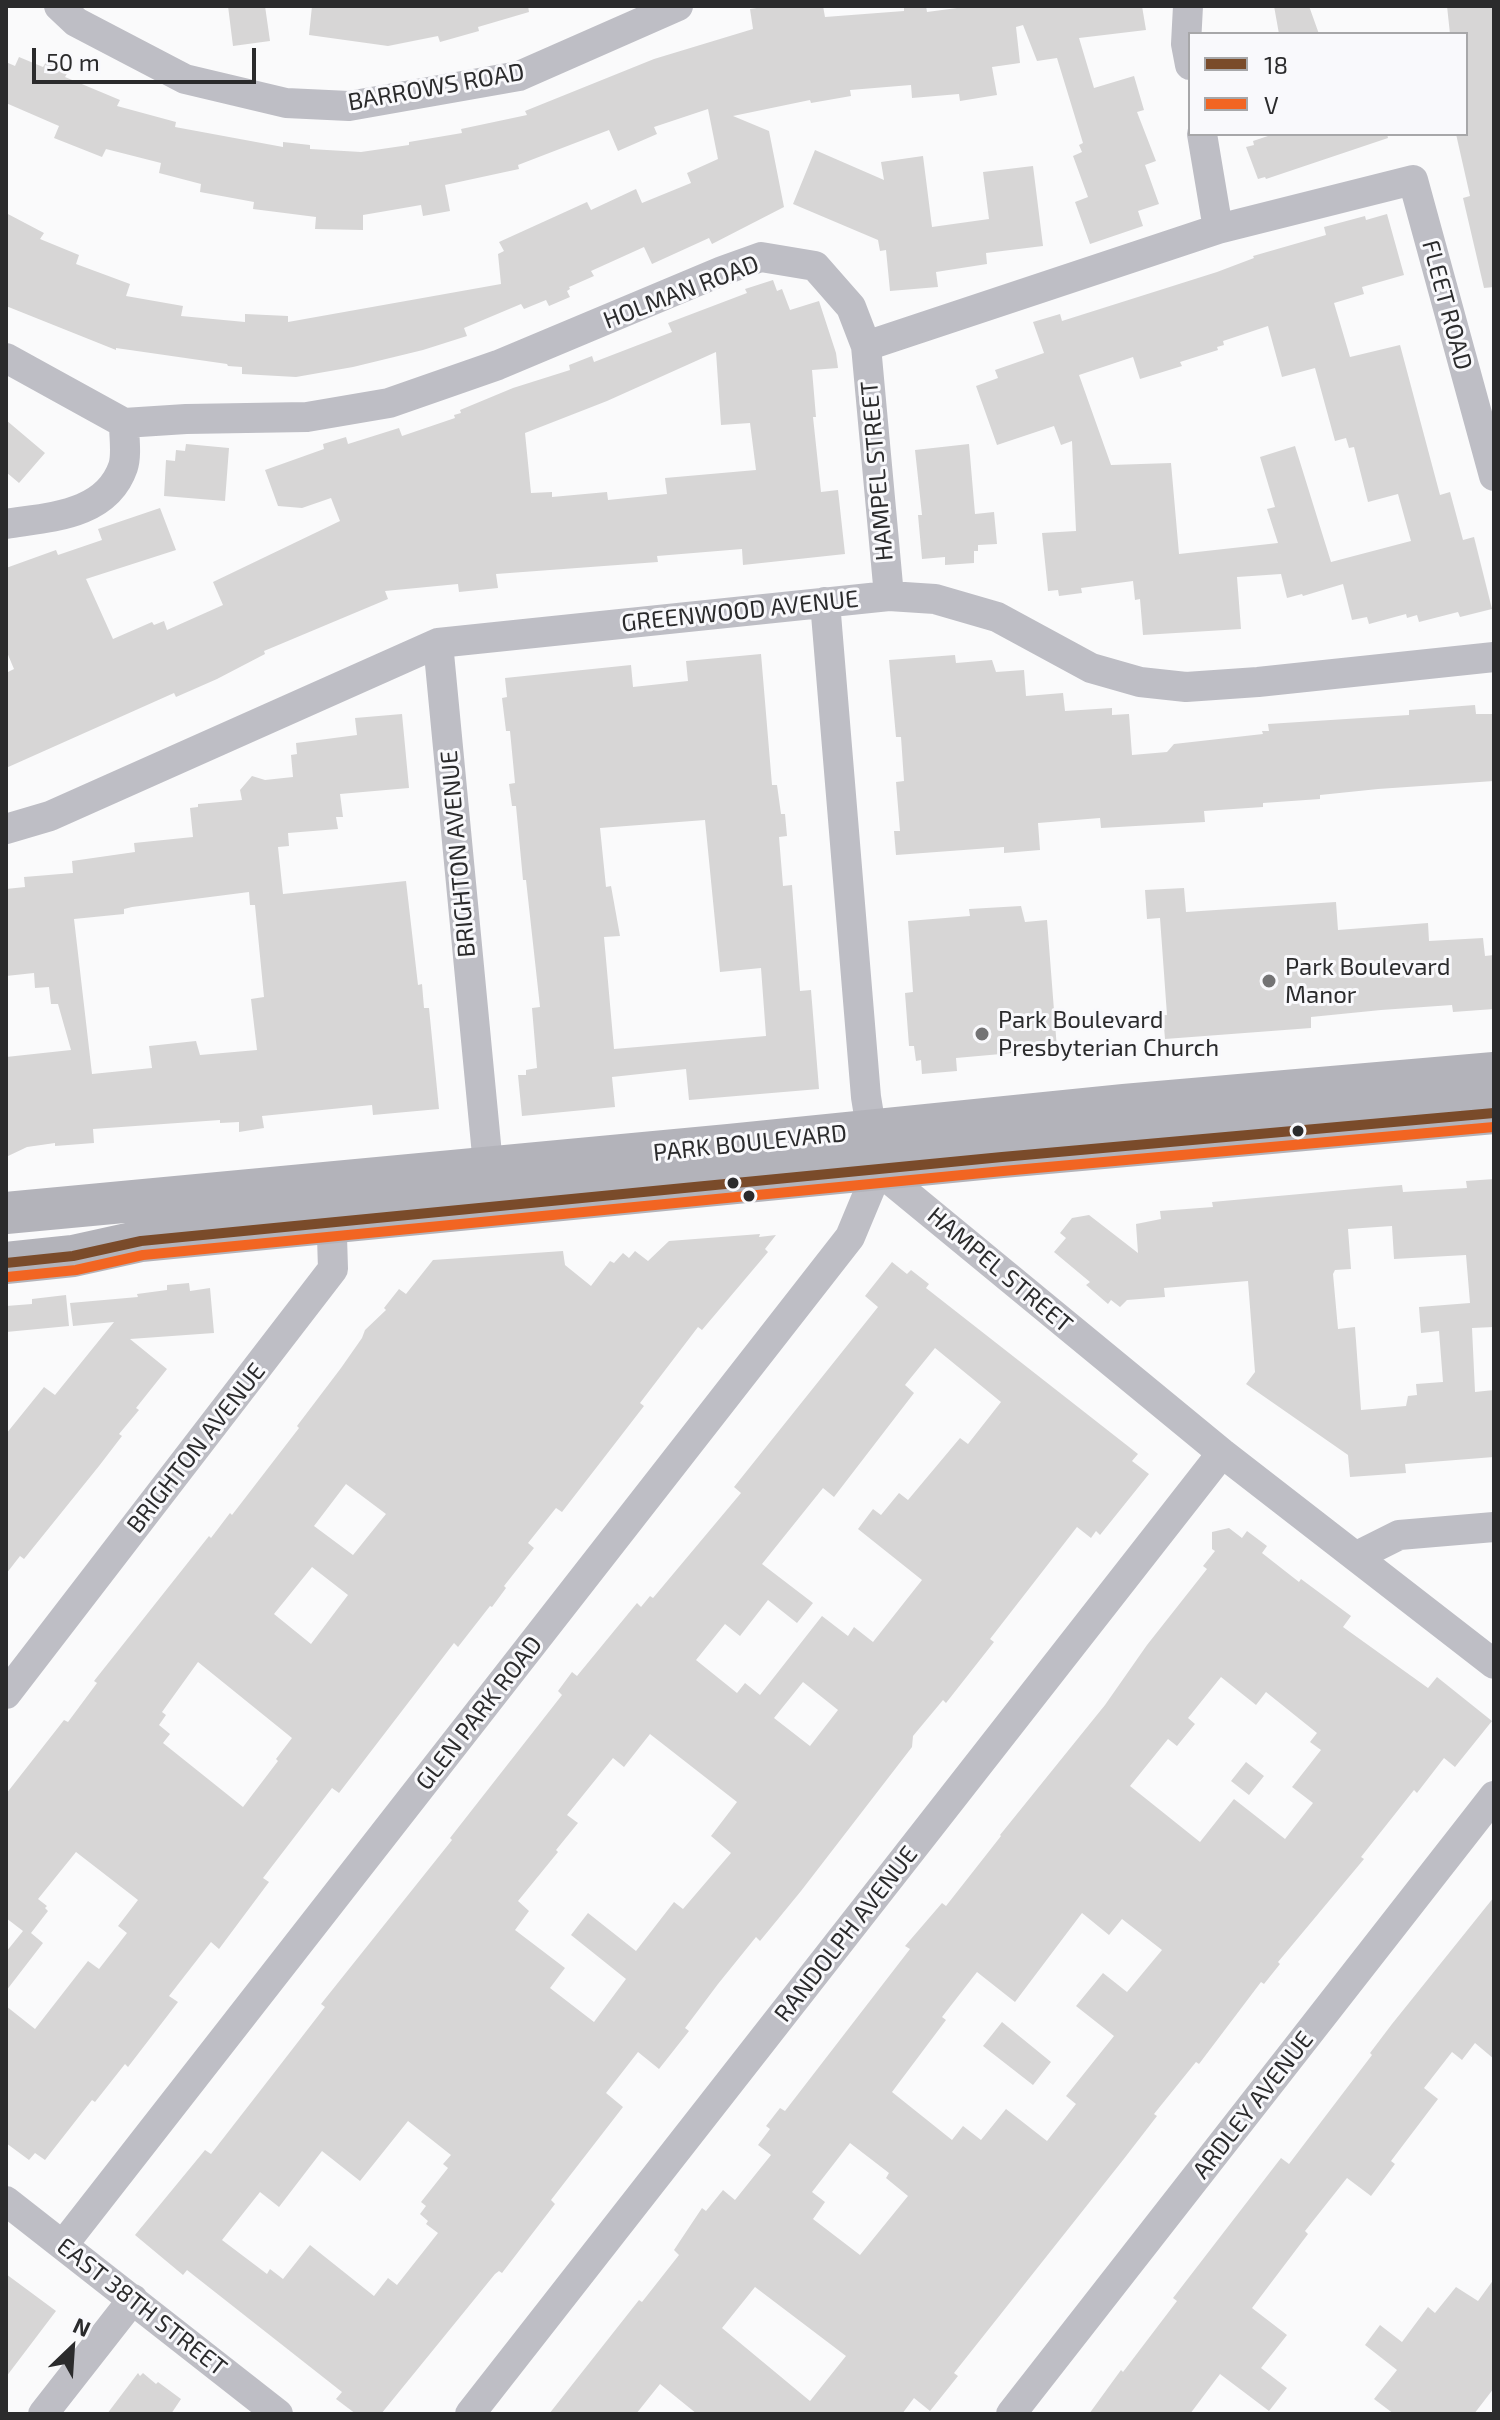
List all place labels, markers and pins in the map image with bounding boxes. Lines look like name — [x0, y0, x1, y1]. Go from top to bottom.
place label: Park Boulevard Manor — [1285, 953, 1450, 1009]
marker: Park Boulevard Manor — [1260, 972, 1278, 990]
place label: Park Boulevard Presbyterian Church — [998, 1006, 1219, 1062]
marker: Park Boulevard Presbyterian Church — [973, 1025, 991, 1043]
unlabelled marker — [1290, 1123, 1306, 1139]
unlabelled marker — [725, 1175, 741, 1191]
unlabelled marker — [741, 1188, 757, 1204]

